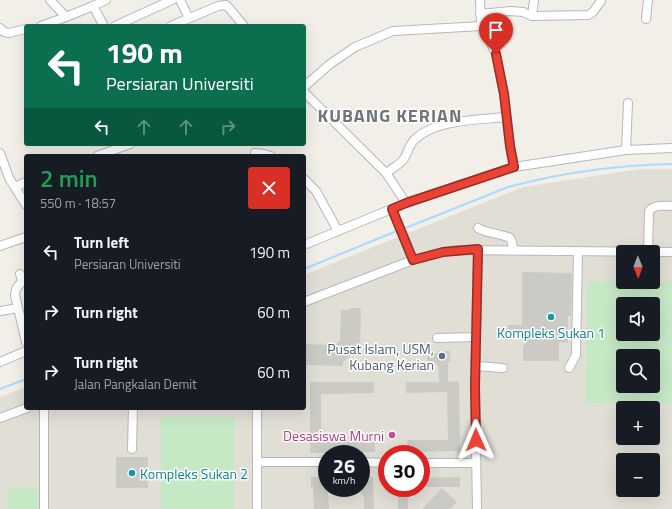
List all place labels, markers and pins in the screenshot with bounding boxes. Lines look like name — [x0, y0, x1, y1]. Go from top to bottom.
pin — [479, 13, 513, 54]
marker: Kompleks Sukan 1 — [546, 312, 556, 322]
place label: Kompleks Sukan 1 — [497, 322, 605, 343]
place label: Pusat Islam, USM, Kubang Kerian — [327, 338, 434, 375]
marker: Pusat Islam, USM, Kubang Kerian — [437, 351, 447, 361]
place label: Desasiswa Murni — [283, 425, 384, 446]
marker: Desasiswa Murni — [387, 430, 397, 440]
place label: Kompleks Sukan 2 — [140, 463, 248, 484]
marker: Kompleks Sukan 2 — [127, 468, 137, 478]

